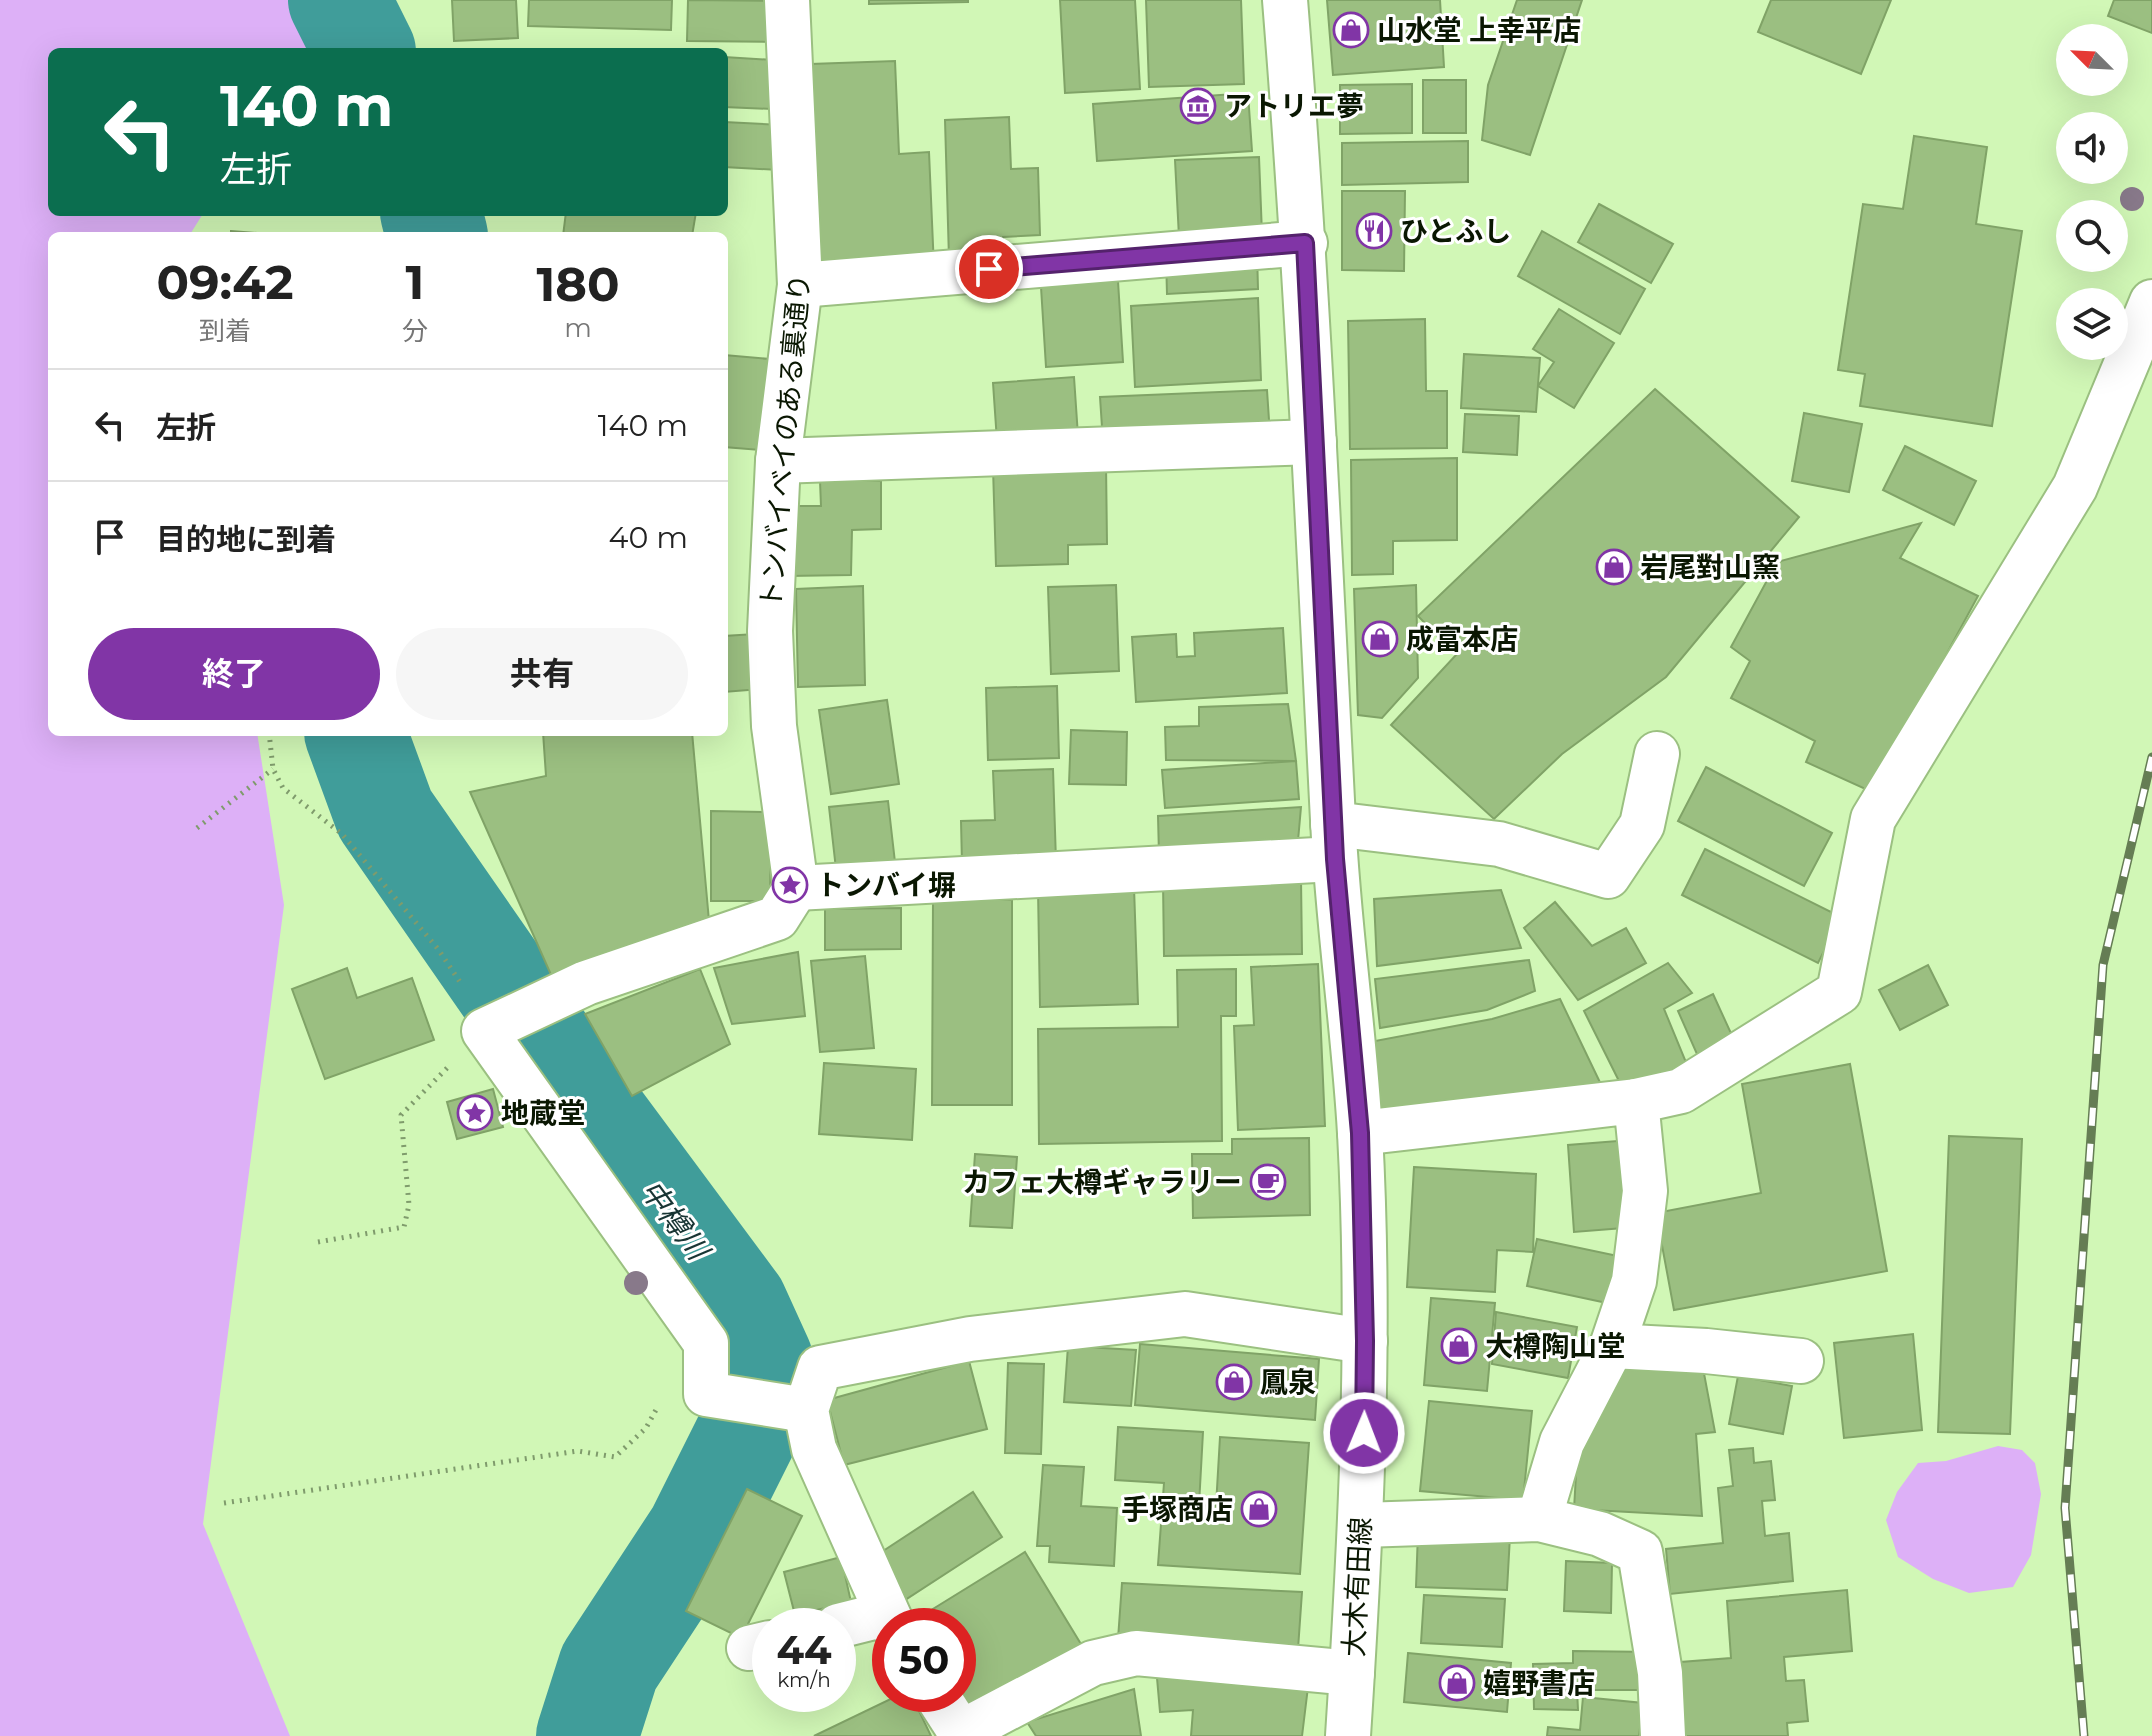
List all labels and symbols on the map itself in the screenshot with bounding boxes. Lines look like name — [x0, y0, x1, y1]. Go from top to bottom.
shop icon: 山水堂 上幸平店 — [1332, 11, 1370, 49]
place label: 山水堂 上幸平店 — [1377, 13, 1581, 47]
north arrow — [2056, 24, 2128, 96]
museum icon: アトリエ夢 — [1179, 87, 1217, 125]
place label: アトリエ夢 — [1224, 89, 1364, 123]
restaurant icon: ひとふし — [1355, 212, 1393, 250]
place label: ひとふし — [1400, 214, 1511, 248]
pin — [955, 235, 1023, 303]
street label: トンバイベイのある裏通り — [753, 272, 817, 610]
shop icon: 岩尾對山窯 — [1595, 548, 1633, 586]
place label: 岩尾對山窯 — [1640, 550, 1780, 584]
shop icon: 成富本店 — [1361, 620, 1399, 658]
place label: 成富本店 — [1406, 622, 1518, 656]
place icon: トンバイ塀 — [771, 866, 809, 904]
place label: トンバイ塀 — [816, 868, 956, 902]
place icon: 地蔵堂 — [456, 1094, 494, 1132]
place label: 地蔵堂 — [501, 1096, 585, 1130]
cafe icon: カフェ大樽ギャラリー — [1249, 1163, 1287, 1201]
place label: カフェ大樽ギャラリー — [962, 1165, 1242, 1199]
water label: 中樽川 — [633, 1173, 718, 1269]
shop icon: 大樽陶山堂 — [1440, 1327, 1478, 1365]
place label: 大樽陶山堂 — [1485, 1329, 1625, 1363]
shop icon: 鳳泉 — [1215, 1363, 1253, 1401]
place label: 鳳泉 — [1260, 1365, 1316, 1399]
position arrow — [1322, 1391, 1406, 1475]
shop icon: 手塚商店 — [1240, 1490, 1278, 1528]
place label: 手塚商店 — [1121, 1492, 1233, 1526]
street label: 大木有田線 — [1336, 1516, 1378, 1658]
speed limit sign: 50 — [872, 1608, 976, 1712]
shop icon: 嬉野書店 — [1438, 1664, 1476, 1702]
place label: 嬉野書店 — [1483, 1666, 1595, 1700]

